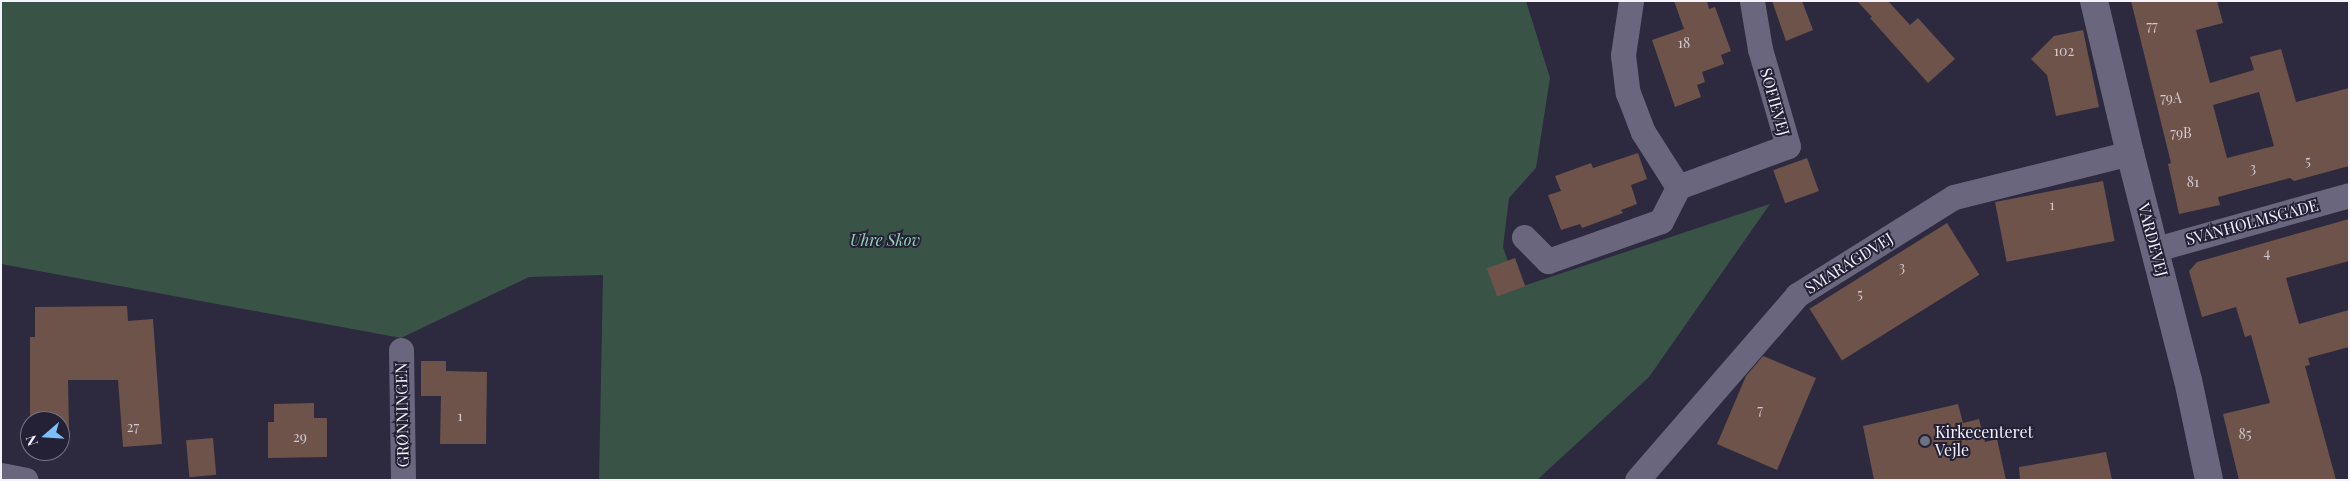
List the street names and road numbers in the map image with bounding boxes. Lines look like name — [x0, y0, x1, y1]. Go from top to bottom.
street label: SOFIEVEJ — [1756, 66, 1794, 138]
street label: SVANHOLMSGADE — [2184, 195, 2320, 249]
street label: VARDEVEJ — [2134, 201, 2172, 279]
street label: SMARAGDVEJ — [1801, 228, 1897, 298]
street label: GRØNNINGEN — [391, 362, 413, 468]

